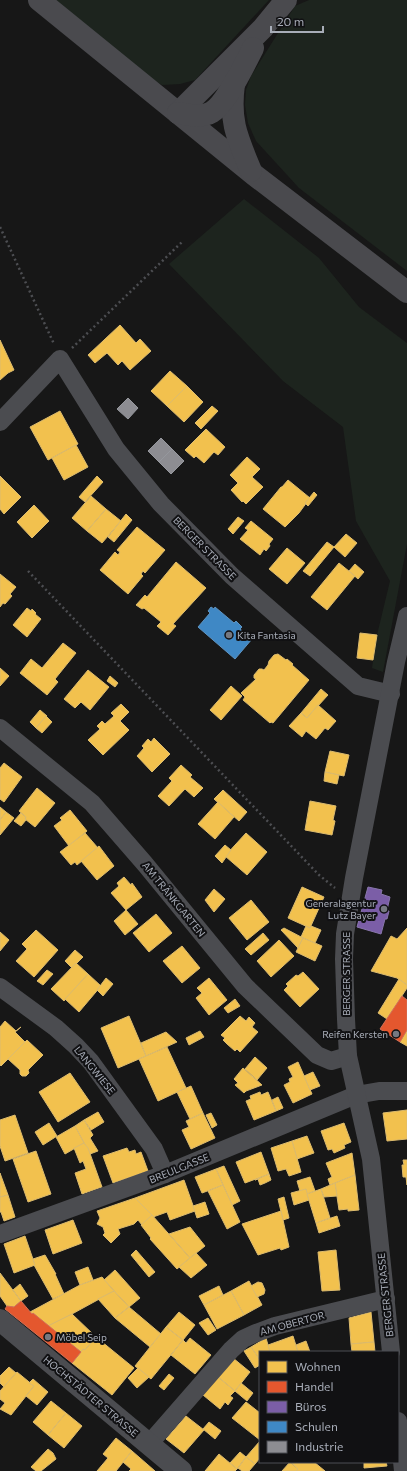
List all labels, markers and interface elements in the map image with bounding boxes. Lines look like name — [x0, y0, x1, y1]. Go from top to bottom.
scale bar — [271, 8, 323, 34]
text: 20 m — [277, 14, 304, 28]
street label: BERGER STRASSE — [171, 514, 239, 582]
place label: Kita Fantasia — [237, 629, 296, 641]
marker: Kita Fantasia — [224, 630, 234, 640]
street label: AM TRÄNKGARTEN — [140, 859, 208, 939]
place label: Generalagentur Lutz Bayer — [305, 897, 376, 921]
marker: Generalagentur Lutz Bayer — [379, 904, 389, 914]
street label: BERGER STRASSE — [340, 932, 352, 1016]
place label: Reifen Kersten — [322, 1028, 388, 1040]
marker: Reifen Kersten — [391, 1029, 401, 1039]
street label: LANGWIESE — [72, 1044, 118, 1096]
street label: BREULGASSE — [147, 1150, 211, 1186]
street label: BERGER STRASSE — [375, 1252, 395, 1338]
street label: AM OBERTOR — [258, 1309, 326, 1337]
place label: Möbel Seip — [56, 1331, 107, 1343]
marker: Möbel Seip — [43, 1332, 53, 1342]
legend — [259, 1351, 399, 1463]
street label: HOCHSTÄDTER STRASSE — [41, 1353, 141, 1439]
text: Wohnen — [295, 1359, 341, 1373]
text: Handel — [295, 1379, 333, 1393]
text: Büros — [295, 1399, 327, 1413]
text: Schulen — [295, 1419, 338, 1433]
text: Industrie — [295, 1439, 343, 1453]

